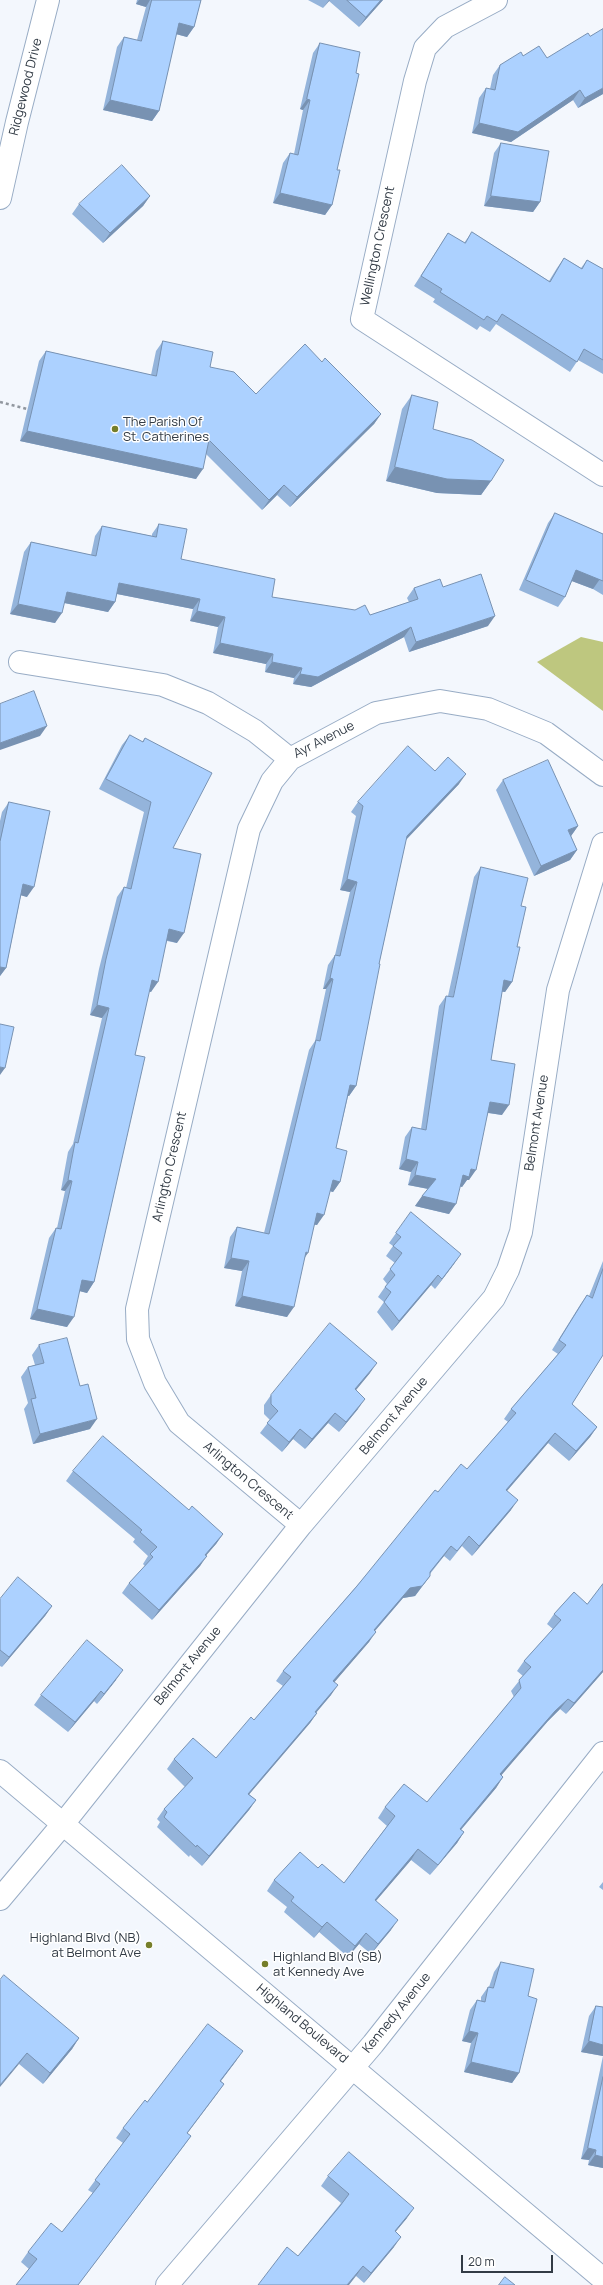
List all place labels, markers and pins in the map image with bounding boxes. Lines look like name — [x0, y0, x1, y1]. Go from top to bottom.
place label: The Parish Of St. Catherines — [123, 414, 209, 445]
marker: The Parish Of St. Catherines — [110, 424, 120, 434]
place label: Highland Blvd (NB) at Belmont Ave — [30, 1930, 141, 1961]
marker: Highland Blvd (NB) at Belmont Ave — [144, 1940, 154, 1950]
place label: Highland Blvd (SB) at Kennedy Ave — [273, 1949, 383, 1980]
marker: Highland Blvd (SB) at Kennedy Ave — [260, 1959, 270, 1969]

